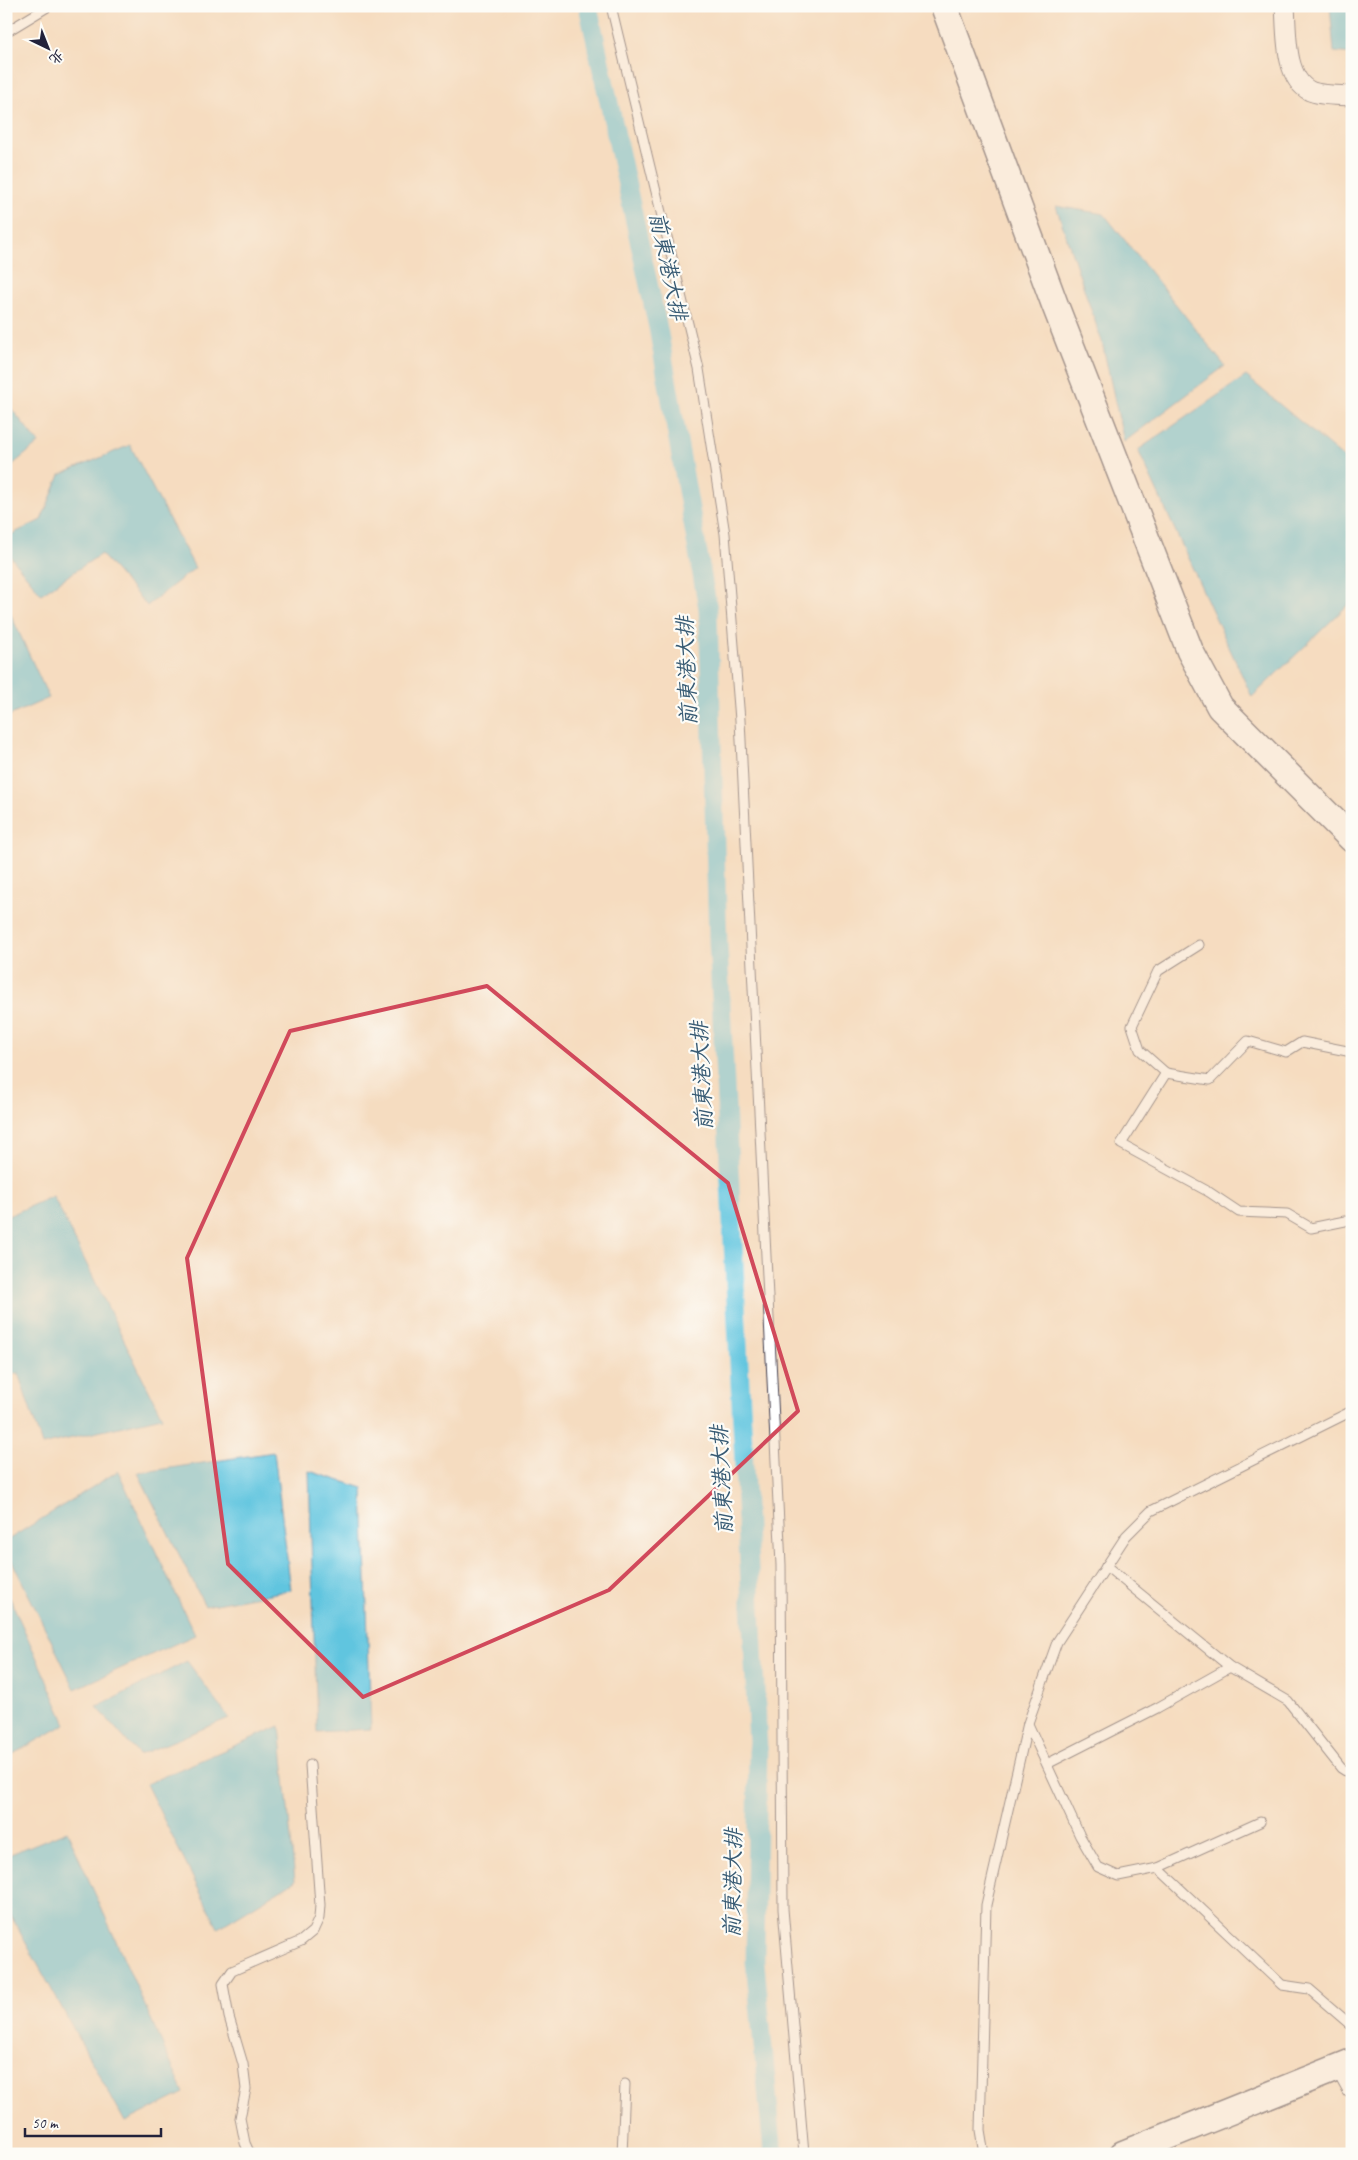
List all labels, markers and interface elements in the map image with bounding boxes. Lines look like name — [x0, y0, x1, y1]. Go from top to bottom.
north arrow — [22, 22, 72, 72]
text: 北 — [46, 46, 67, 68]
water label: 前東港大排 — [643, 209, 694, 325]
water label: 前東港大排 — [671, 614, 703, 726]
water label: 前東港大排 — [685, 1018, 719, 1132]
water label: 前東港大排 — [705, 1422, 739, 1536]
water label: 前東港大排 — [718, 1826, 748, 1938]
scale bar — [25, 2105, 161, 2137]
text: 50 m — [32, 2114, 59, 2133]

